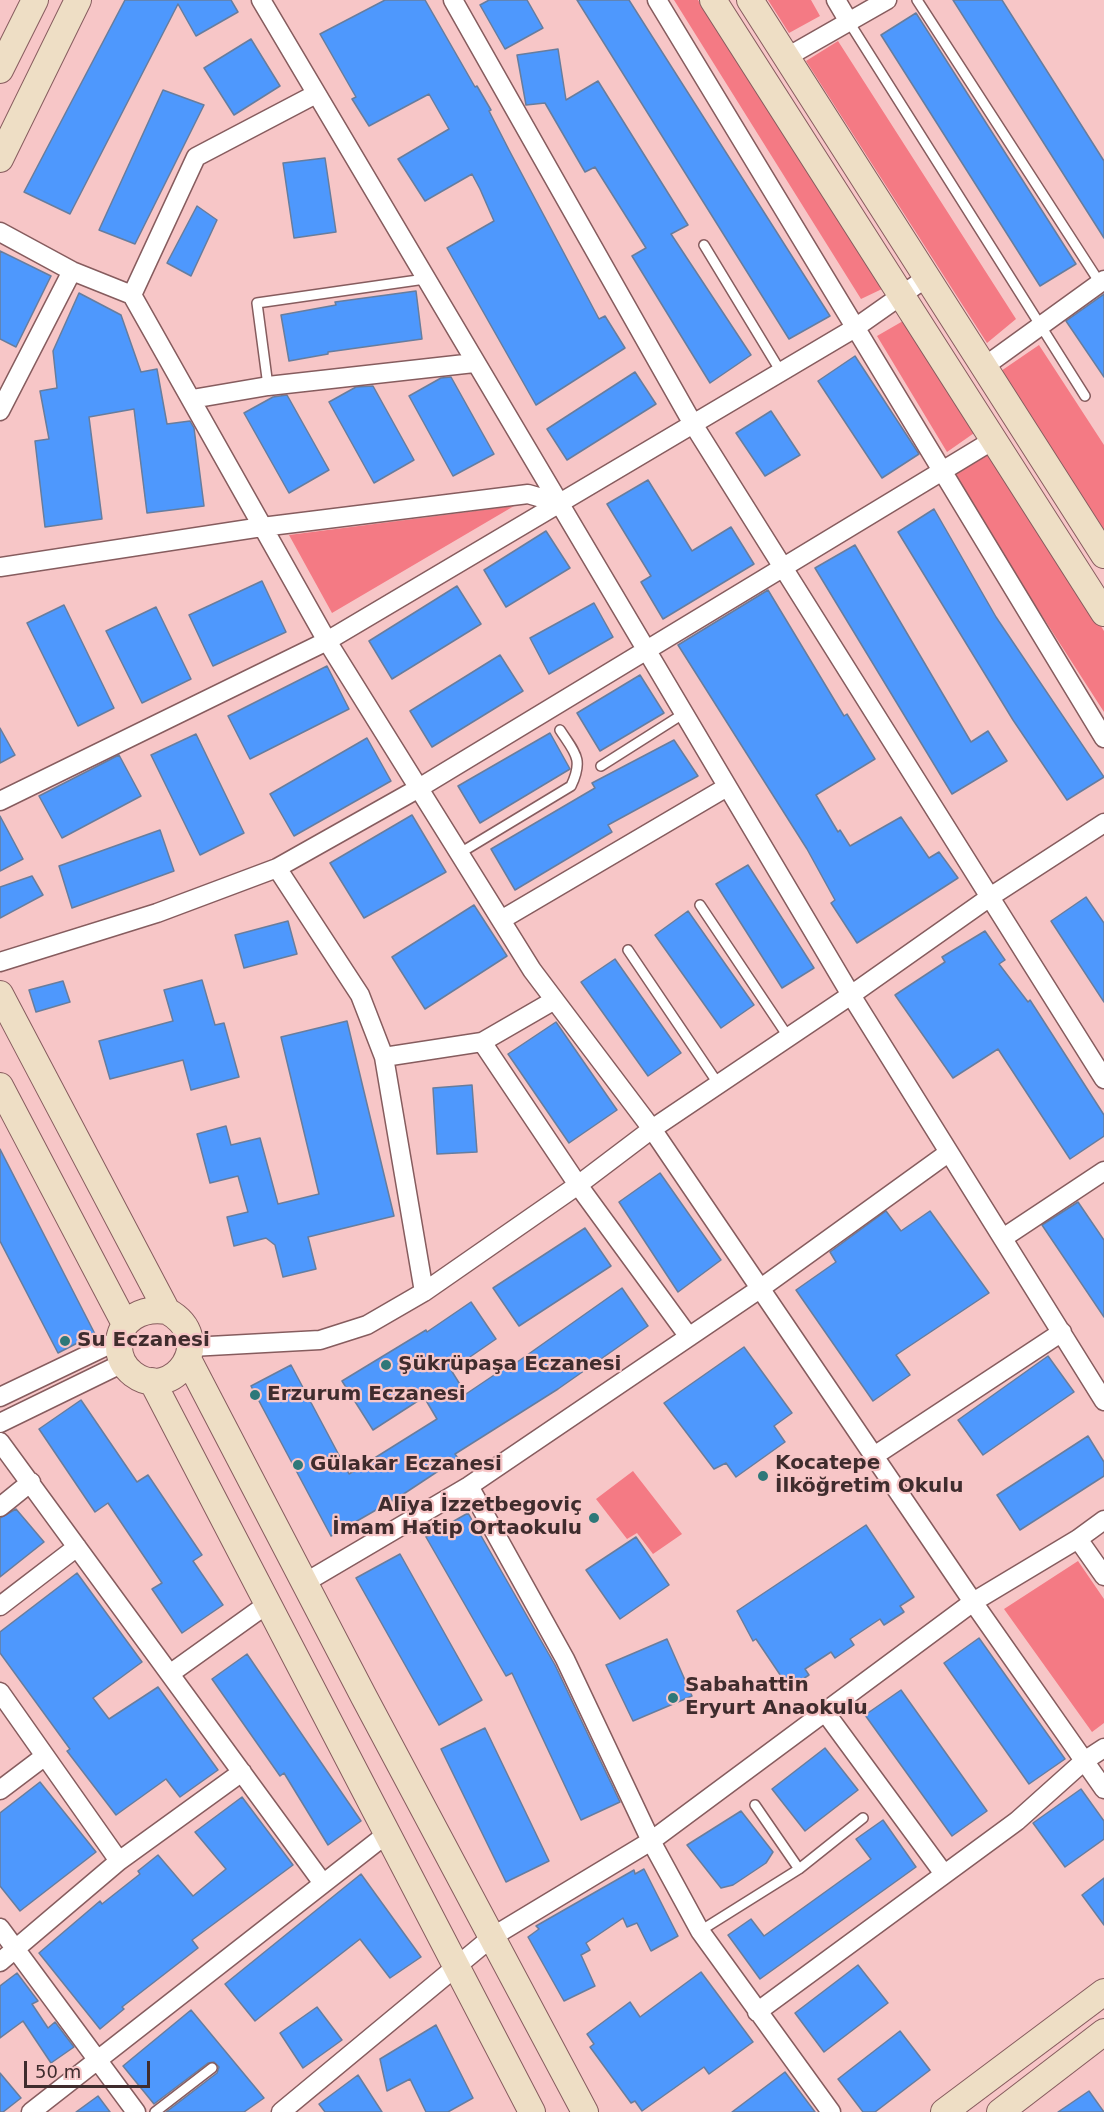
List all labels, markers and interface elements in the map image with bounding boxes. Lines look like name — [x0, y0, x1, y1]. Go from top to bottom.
place label: Su Eczanesi — [77, 1329, 210, 1353]
marker: Su Eczanesi — [58, 1334, 72, 1348]
place label: Şükrüpaşa Eczanesi — [398, 1353, 621, 1377]
marker: Şükrüpaşa Eczanesi — [379, 1358, 393, 1372]
place label: Erzurum Eczanesi — [267, 1383, 466, 1407]
marker: Erzurum Eczanesi — [248, 1388, 262, 1402]
place label: Kocatepe İlköğretim Okulu — [775, 1452, 963, 1499]
place label: Gülakar Eczanesi — [310, 1453, 502, 1477]
marker: Gülakar Eczanesi — [291, 1458, 305, 1472]
marker: Kocatepe İlköğretim Okulu — [756, 1469, 770, 1483]
place label: Aliya İzzetbegoviç İmam Hatip Ortaokulu — [332, 1494, 582, 1541]
marker: Aliya İzzetbegoviç İmam Hatip Ortaokulu — [587, 1511, 601, 1525]
place label: Sabahattin Eryurt Anaokulu — [685, 1674, 868, 1721]
marker: Sabahattin Eryurt Anaokulu — [666, 1691, 680, 1705]
scale bar — [27, 2049, 153, 2087]
text: 50 m — [35, 2061, 81, 2082]

